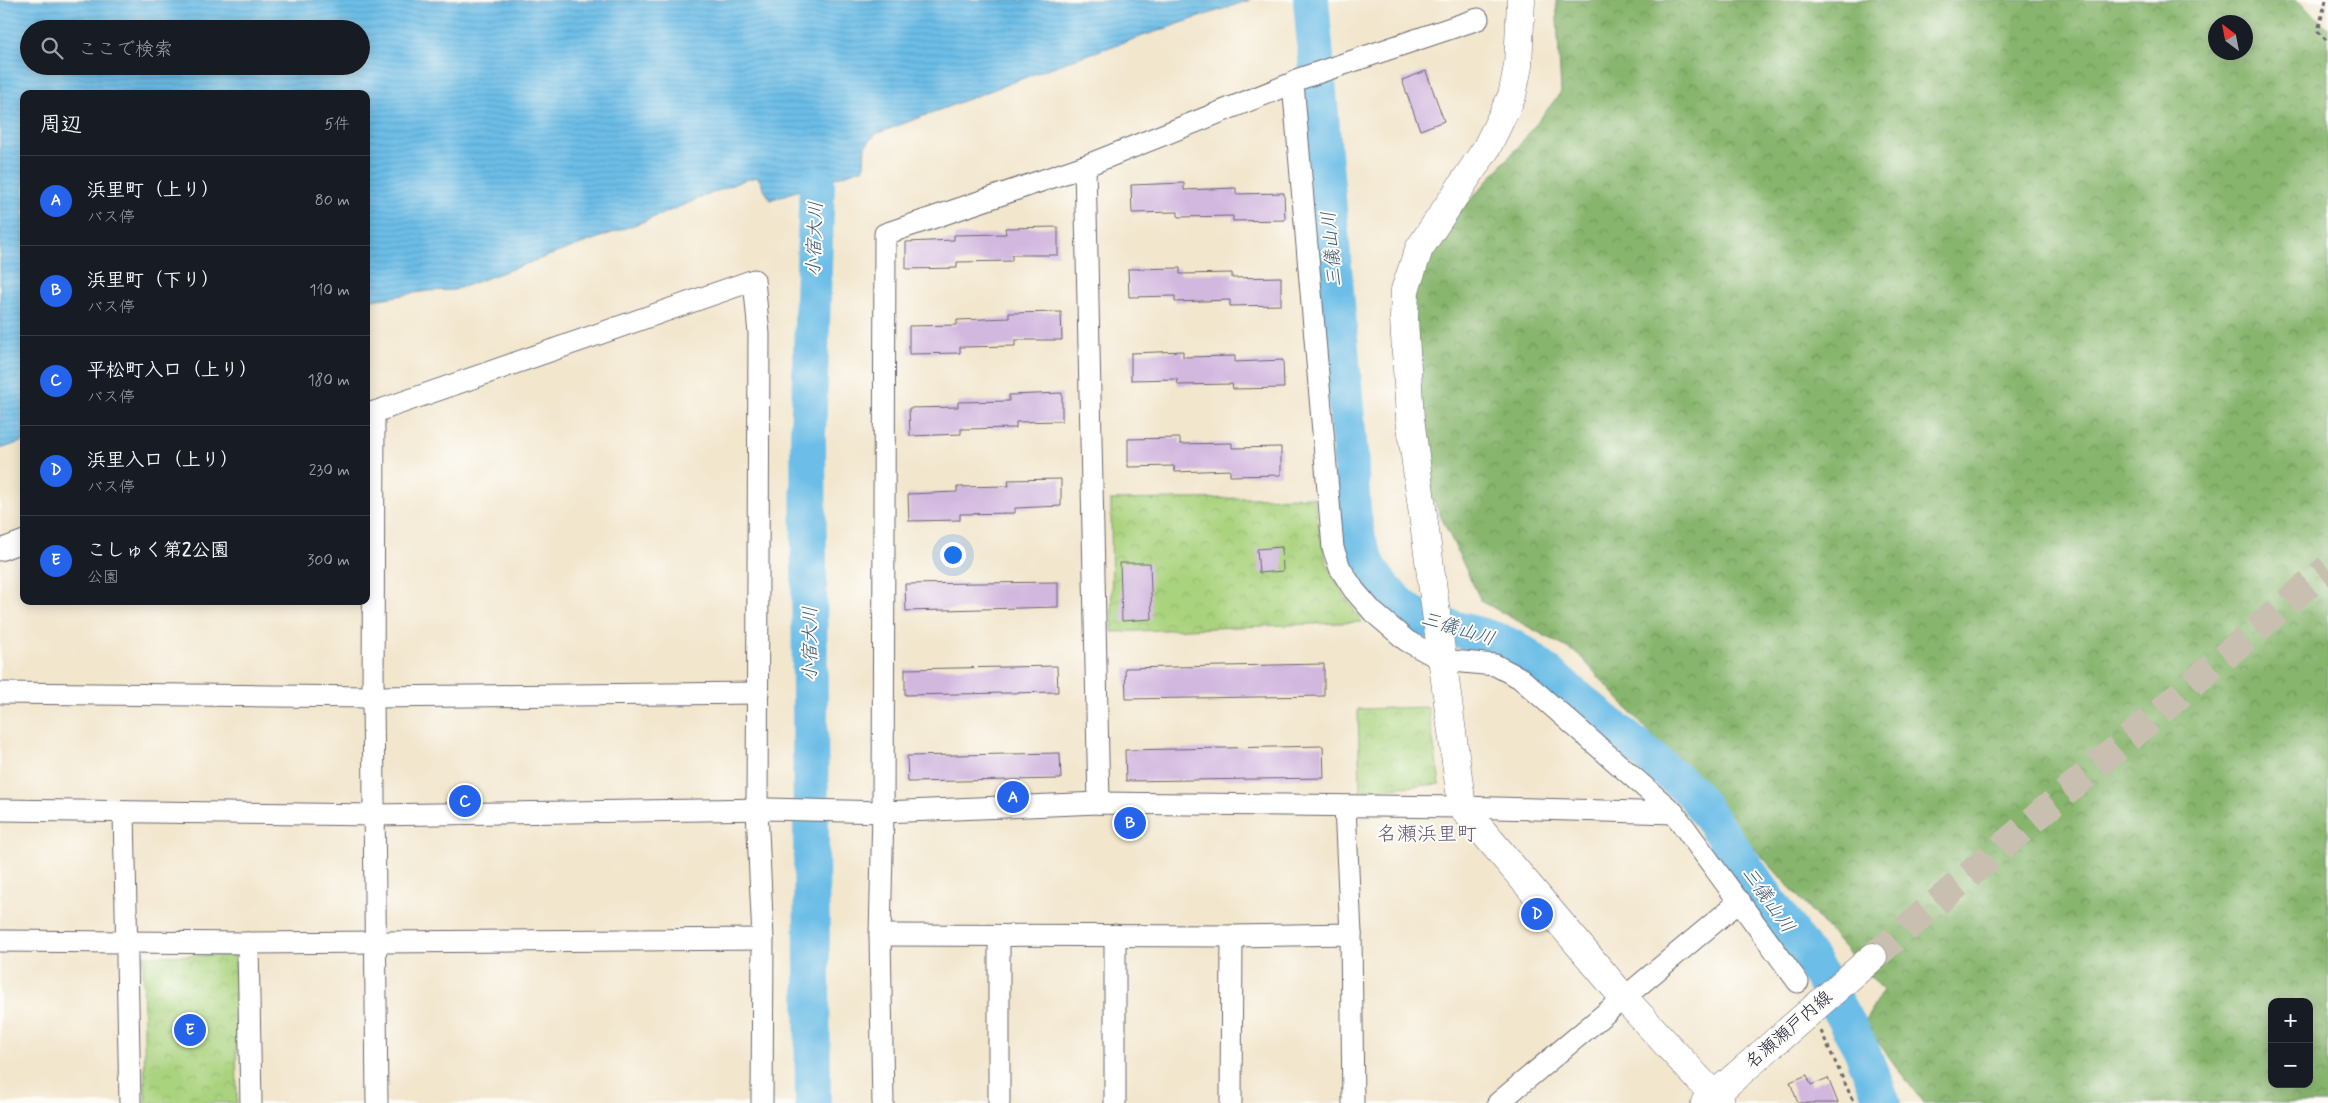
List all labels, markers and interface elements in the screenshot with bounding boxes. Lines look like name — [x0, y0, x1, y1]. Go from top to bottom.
north arrow — [2208, 15, 2253, 60]
search box — [20, 20, 370, 75]
icon: search — [38, 34, 66, 62]
text: ここで検索 — [78, 37, 173, 62]
text: 周辺 — [40, 111, 82, 139]
text: 5件 — [324, 114, 350, 135]
text: 浜里町（上り） — [87, 178, 220, 203]
text: A — [51, 190, 61, 211]
text: 80 m — [315, 190, 350, 211]
water label: 小宿大川 — [801, 201, 829, 277]
text: バス停 — [87, 207, 135, 228]
water label: 三儀山川 — [1316, 210, 1348, 288]
text: 浜里町（下り） — [87, 268, 220, 293]
text: B — [51, 280, 61, 301]
text: 110 m — [309, 280, 350, 301]
text: バス停 — [87, 297, 135, 318]
text: 平松町入口（上り） — [87, 358, 258, 383]
text: C — [50, 370, 62, 391]
text: 180 m — [307, 370, 350, 391]
text: バス停 — [87, 387, 135, 408]
text: 浜里入口（上り） — [87, 448, 239, 473]
text: D — [50, 460, 62, 481]
text: 230 m — [309, 460, 350, 481]
text: バス停 — [87, 477, 135, 498]
text: こしゅく第2公園 — [87, 538, 229, 563]
your location — [940, 542, 966, 568]
text: E — [51, 550, 61, 571]
text: 300 m — [307, 550, 350, 571]
text: 公園 — [87, 567, 119, 588]
water label: 小宿大川 — [798, 606, 823, 682]
water label: 三儀山川 — [1418, 606, 1498, 652]
pin: A — [997, 778, 1029, 816]
pin: C — [449, 782, 481, 820]
pin: B — [1114, 804, 1146, 842]
district label: 名瀬浜里町 — [1377, 821, 1477, 848]
water label: 三儀山川 — [1736, 862, 1800, 938]
pin: D — [1521, 895, 1553, 933]
street label: 名瀬瀬戸内線 — [1740, 986, 1838, 1074]
map controls — [2268, 998, 2313, 1088]
button: + — [2268, 998, 2313, 1043]
pin: E — [174, 1011, 206, 1049]
button: − — [2268, 1043, 2313, 1088]

